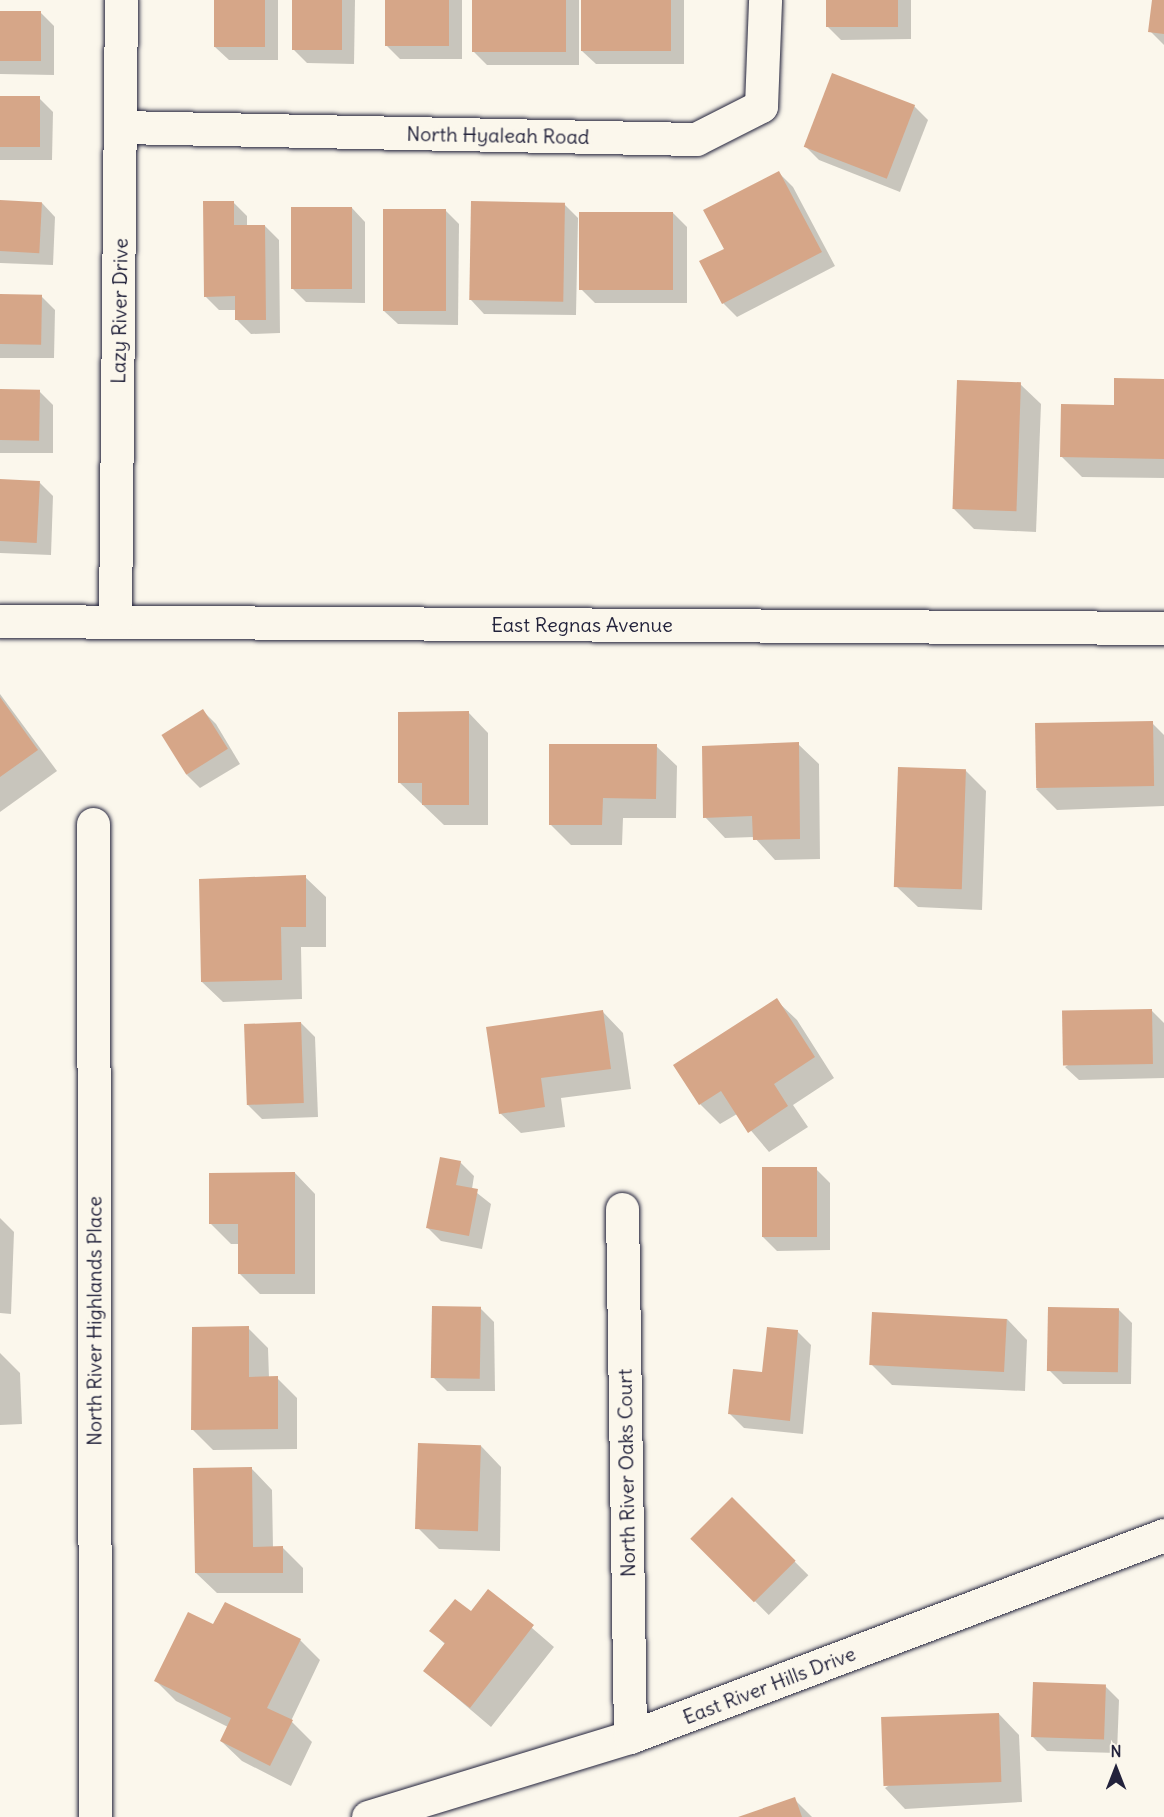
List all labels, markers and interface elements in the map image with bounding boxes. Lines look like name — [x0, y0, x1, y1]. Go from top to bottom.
street label: North Hyaleah Road — [406, 121, 590, 149]
street label: Lazy River Drive — [106, 238, 132, 384]
street label: East Regnas Avenue — [491, 612, 673, 636]
street label: North River Highlands Place — [82, 1196, 106, 1446]
street label: North River Oaks Court — [612, 1369, 640, 1577]
street label: East River Hills Drive — [679, 1641, 859, 1729]
north arrow — [1086, 1739, 1146, 1799]
text: N — [1110, 1741, 1122, 1761]

